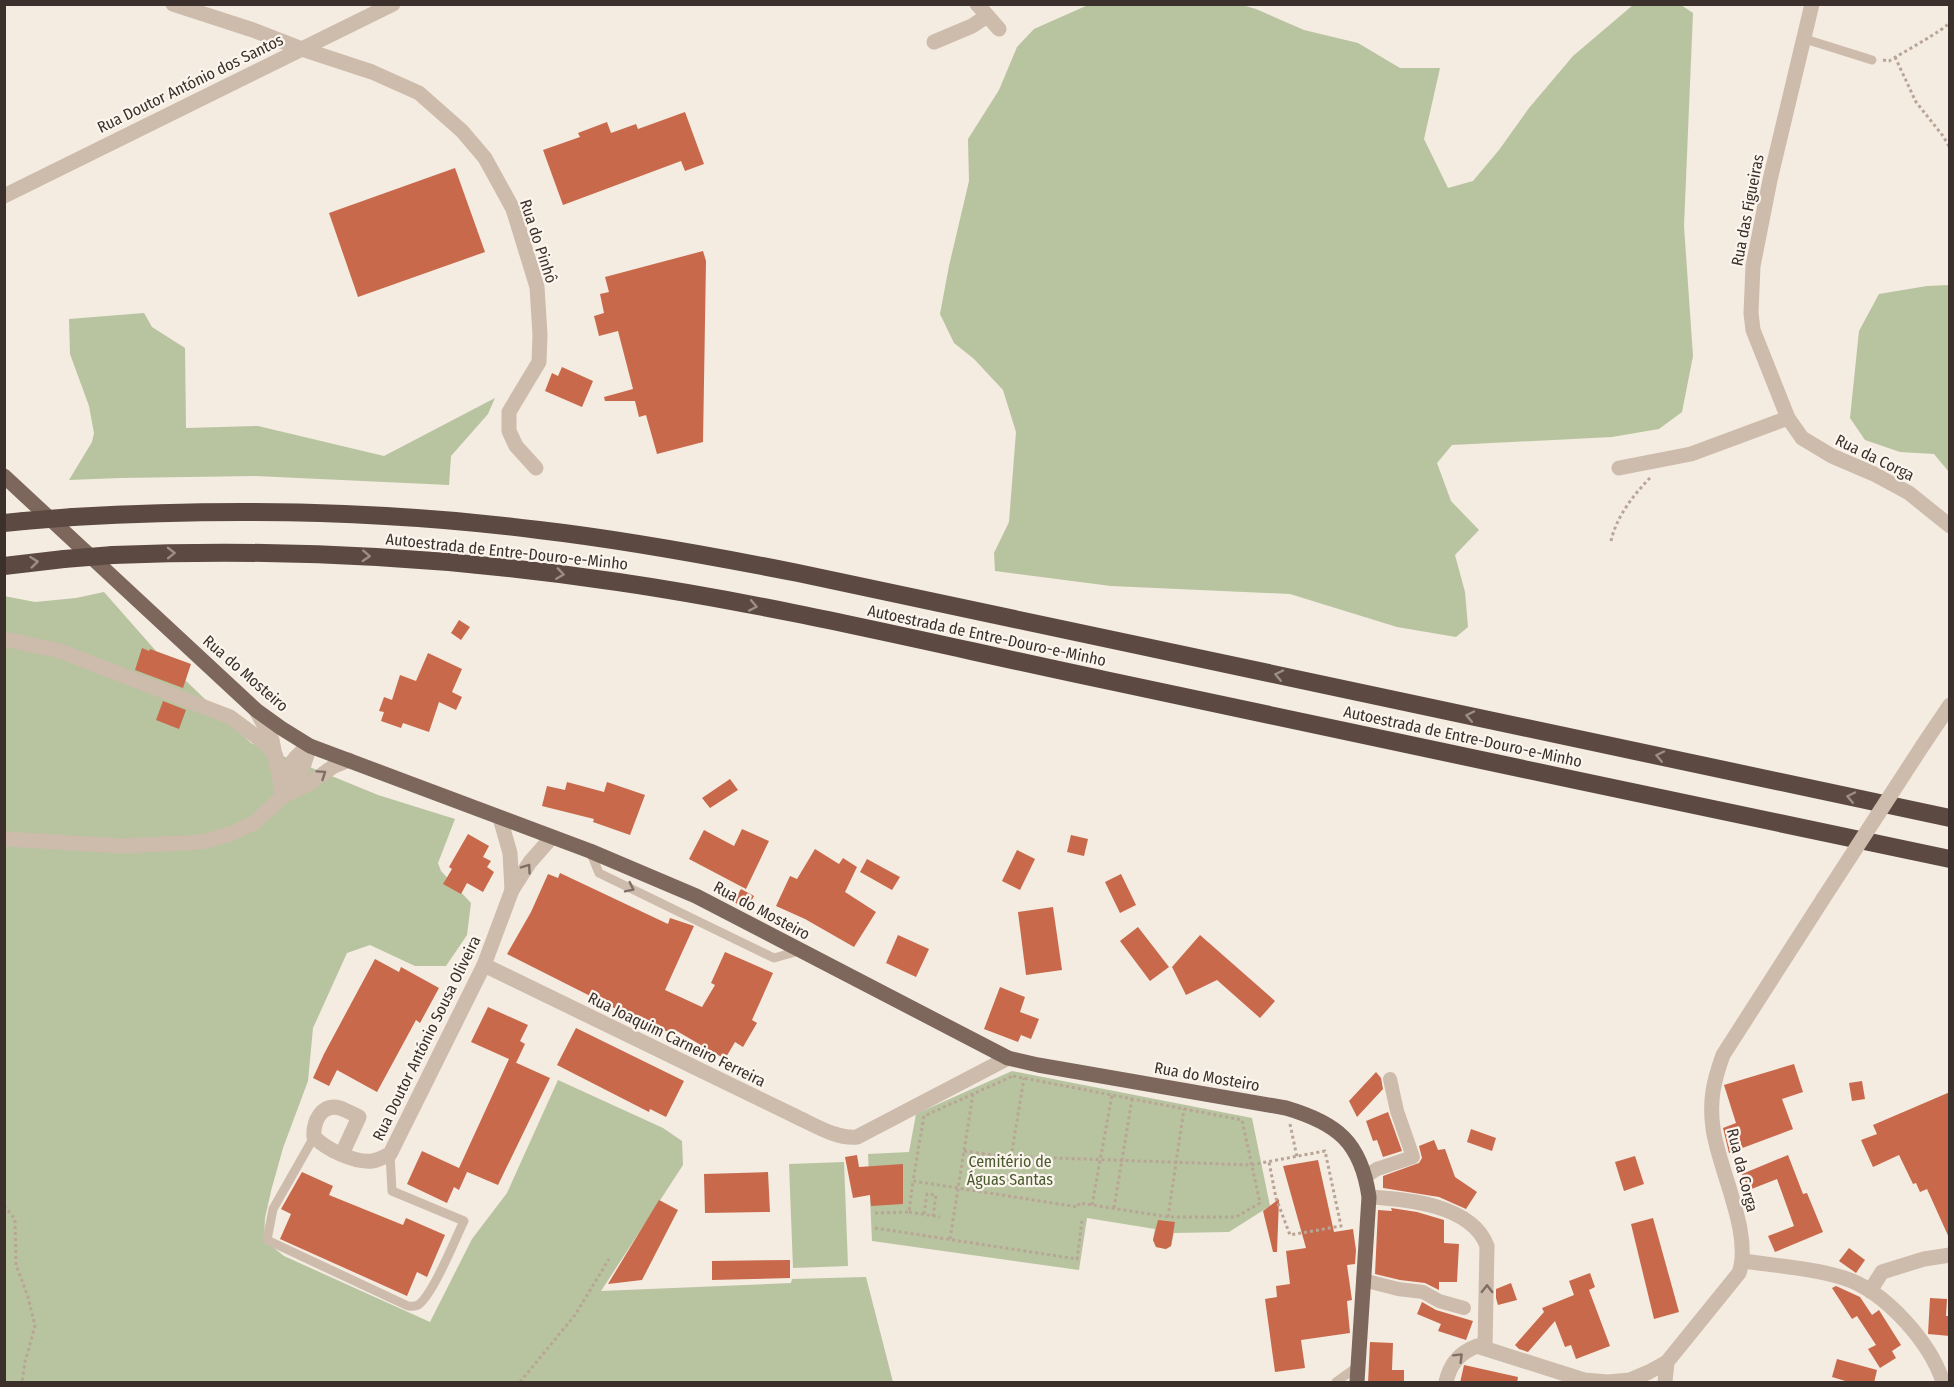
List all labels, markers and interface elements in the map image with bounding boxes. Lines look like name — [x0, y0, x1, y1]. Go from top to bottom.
street label: Rua Doutor António dos Santos — [94, 30, 286, 137]
street label: Rua das Figueiras — [1727, 152, 1768, 268]
street label: Rua do Pinhô — [516, 197, 561, 286]
street label: Rua da Corga — [1832, 430, 1918, 485]
street label: Autoestrada de Entre-Douro-e-Minho — [385, 529, 629, 574]
one-way arrow — [167, 546, 176, 559]
one-way arrow — [362, 549, 371, 562]
one-way arrow — [30, 557, 39, 569]
one-way arrow — [556, 567, 565, 580]
one-way arrow — [747, 599, 757, 612]
street label: Autoestrada de Entre-Douro-e-Minho — [866, 601, 1108, 670]
street label: Rua do Mosteiro — [199, 631, 292, 715]
one-way arrow — [1274, 670, 1284, 683]
street label: Autoestrada de Entre-Douro-e-Minho — [1342, 702, 1584, 771]
one-way arrow — [1465, 710, 1475, 723]
one-way arrow — [1656, 750, 1666, 763]
one-way arrow — [316, 770, 327, 781]
one-way arrow — [1846, 791, 1856, 804]
one-way arrow — [520, 864, 531, 875]
street label: Rua do Mosteiro — [710, 877, 813, 944]
one-way arrow — [624, 881, 634, 892]
street label: Rua Doutor António Sousa Oliveira — [368, 932, 485, 1144]
street label: Rua Joaquim Carneiro Ferreira — [585, 988, 769, 1091]
street label: Rua do Mosteiro — [1153, 1058, 1261, 1095]
street label: Rua da Corga — [1723, 1126, 1762, 1214]
park label: Cemitério de Águas Santas — [967, 1152, 1053, 1189]
one-way arrow — [1481, 1284, 1493, 1293]
one-way arrow — [1453, 1353, 1463, 1364]

